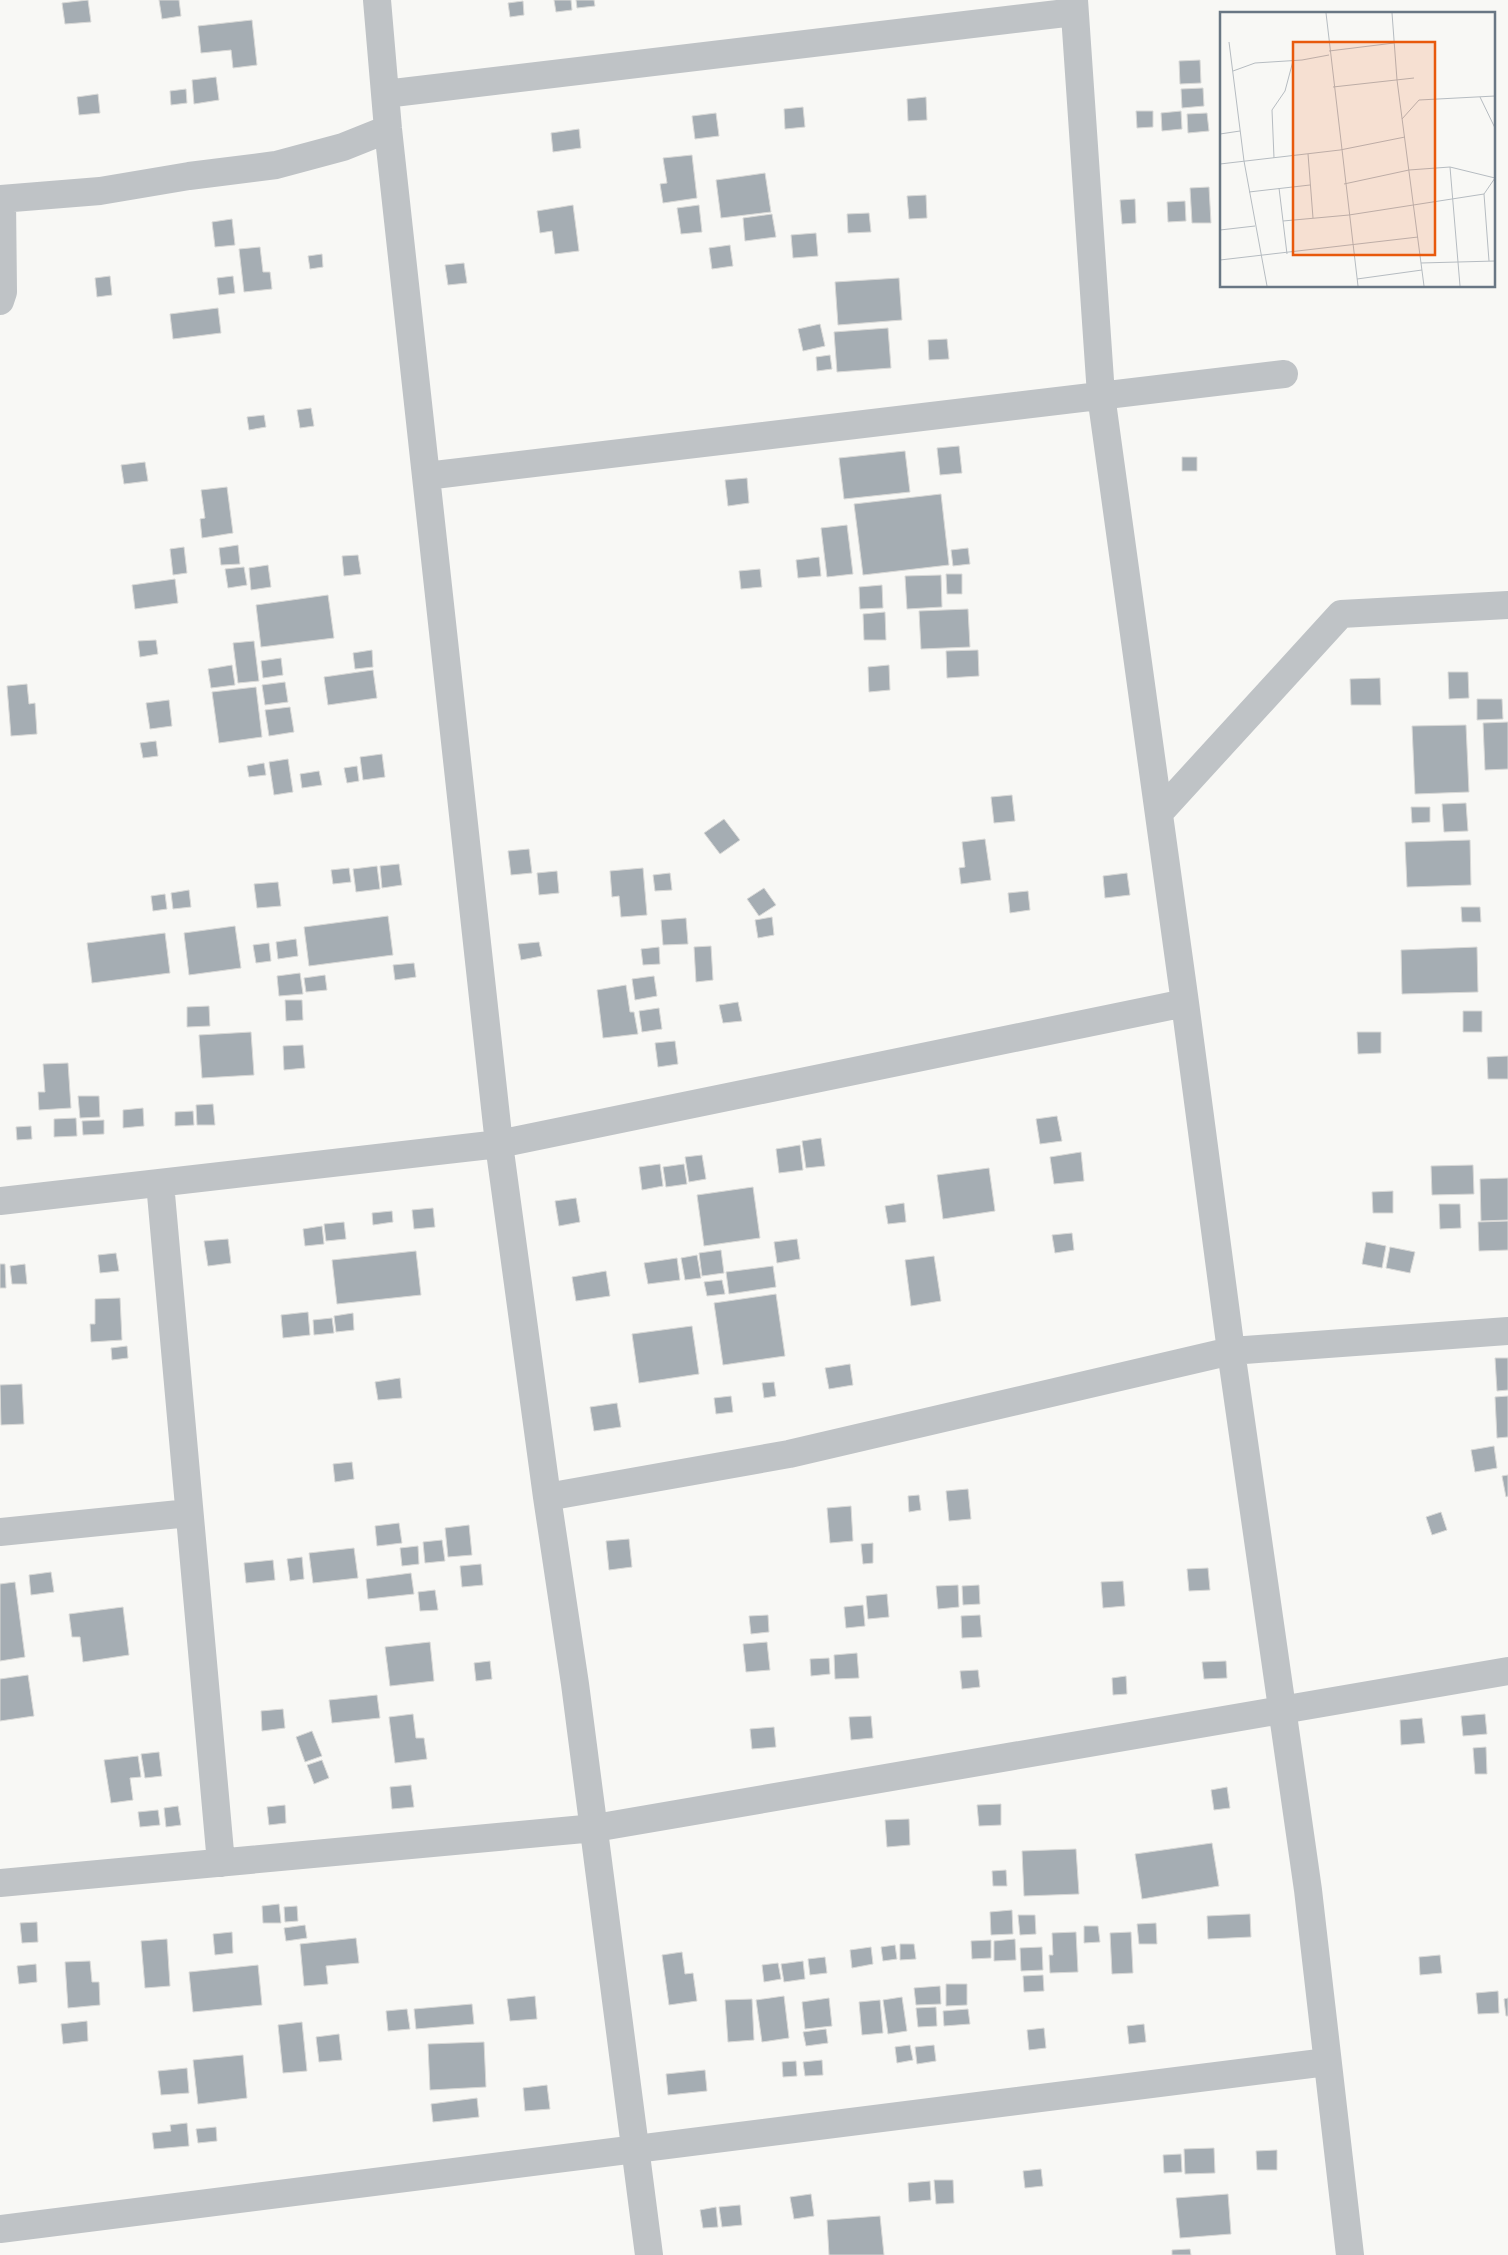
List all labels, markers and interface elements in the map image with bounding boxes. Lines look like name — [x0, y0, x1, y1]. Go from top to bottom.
inset map — [1220, 12, 1496, 288]

